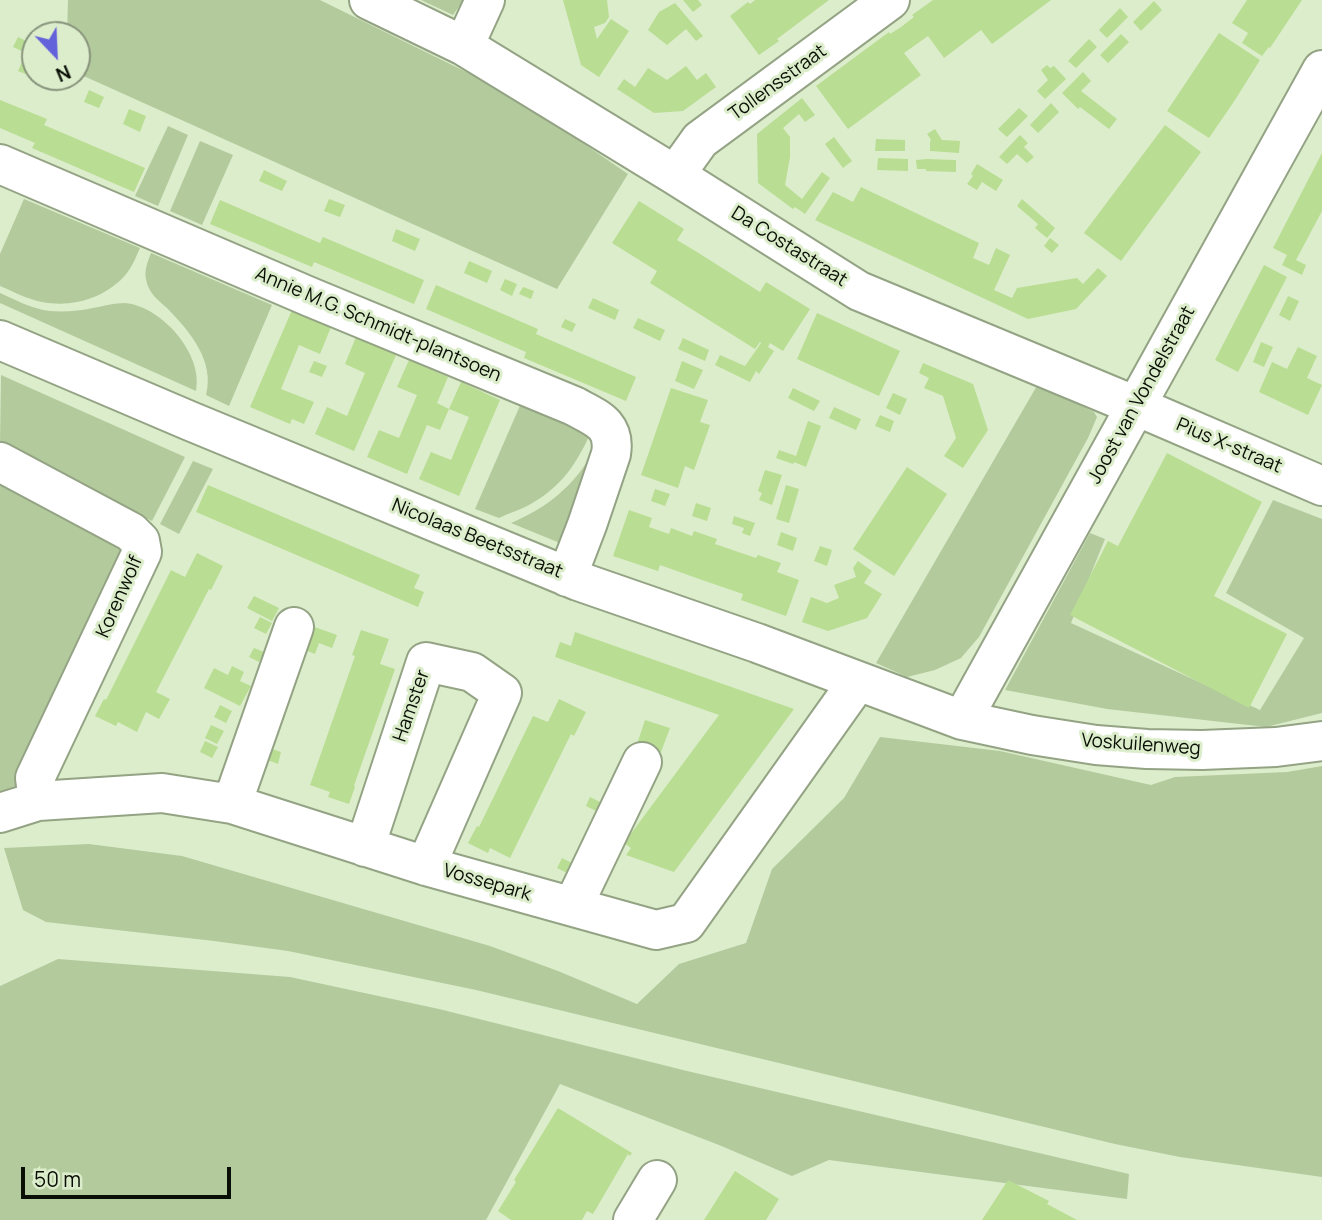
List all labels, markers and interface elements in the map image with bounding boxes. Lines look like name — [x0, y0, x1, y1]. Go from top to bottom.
north arrow — [21, 21, 91, 91]
street label: Tollensstraat — [725, 40, 831, 126]
text: N — [52, 59, 75, 88]
street label: Da Costastraat — [727, 202, 851, 292]
street label: Annie M.G. Schmidt-plantsoen — [252, 263, 504, 387]
street label: Joost van Vondelstraat — [1084, 302, 1200, 488]
street label: Pius X-straat — [1173, 413, 1285, 479]
street label: Nicolaas Beetsstraat — [388, 494, 566, 584]
street label: Korenwolf — [92, 553, 148, 641]
street label: Hamster — [389, 667, 435, 745]
street label: Voskuilenweg — [1081, 729, 1201, 761]
street label: Vossepark — [440, 860, 534, 906]
scale bar — [24, 1154, 234, 1198]
text: 50 m — [34, 1165, 81, 1193]

